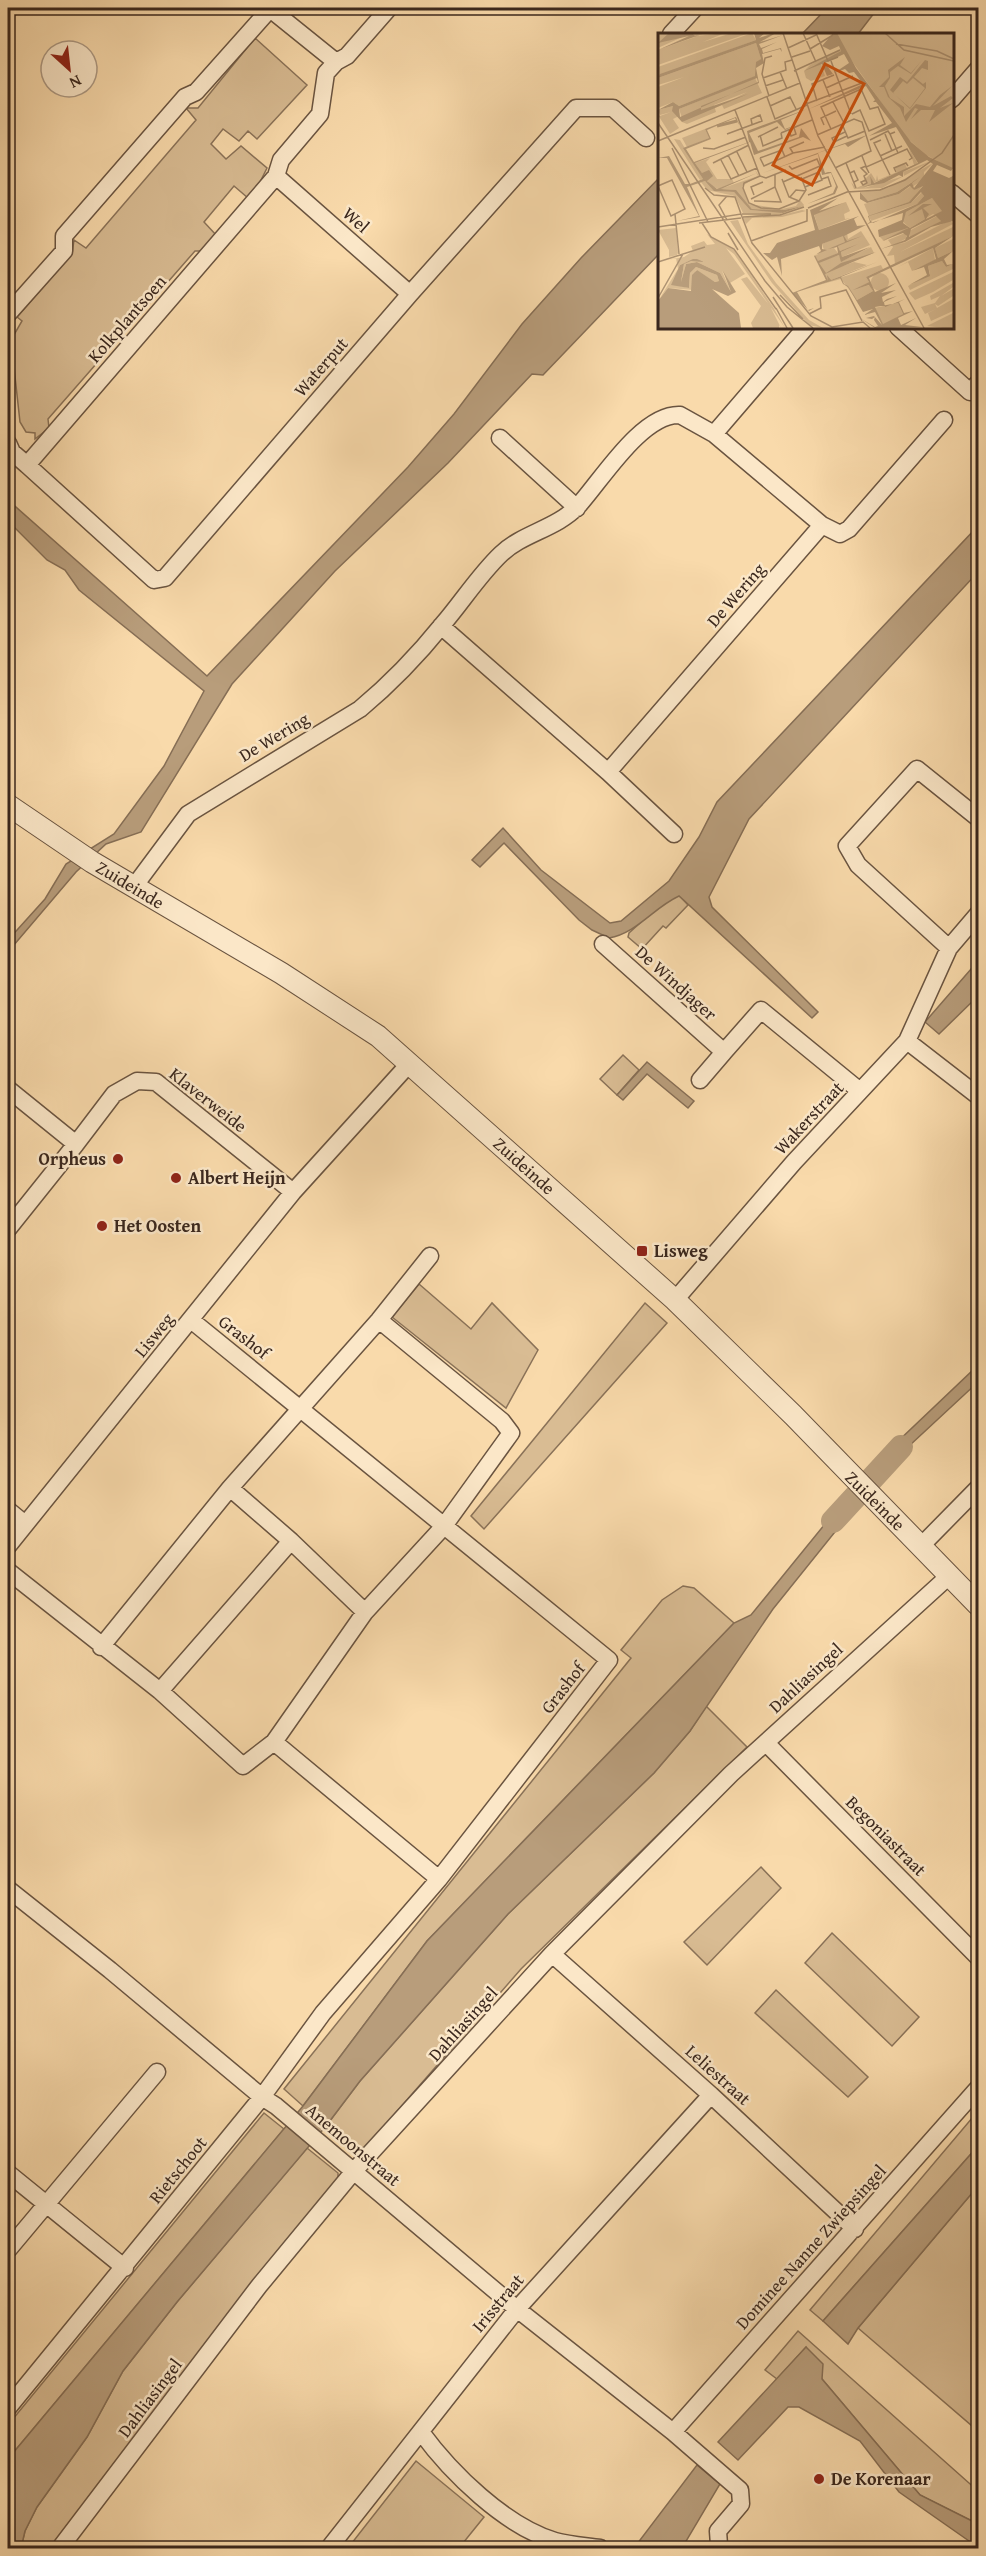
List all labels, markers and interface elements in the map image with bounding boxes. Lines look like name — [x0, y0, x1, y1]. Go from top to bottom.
inset map — [658, 33, 953, 328]
north arrow — [39, 39, 99, 99]
text: N — [65, 69, 86, 96]
street label: Wel — [337, 200, 376, 239]
street label: Kolkplantsoen — [81, 269, 172, 369]
street label: Waterput — [287, 330, 355, 402]
street label: De Wering — [700, 556, 771, 633]
street label: De Wering — [233, 705, 314, 768]
street label: Zuideinde — [91, 854, 170, 916]
street label: De Windjager — [630, 939, 724, 1027]
street label: Klaverweide — [164, 1061, 253, 1139]
street label: Wakerstraat — [767, 1074, 850, 1160]
street label: Zuideinde — [487, 1130, 561, 1201]
place label: Orpheus — [39, 1145, 106, 1172]
marker: Orpheus — [111, 1152, 125, 1166]
place label: Albert Heijn — [188, 1164, 286, 1191]
marker: Albert Heijn — [169, 1171, 183, 1185]
place label: Het Oosten — [114, 1212, 201, 1239]
marker: Het Oosten — [95, 1219, 109, 1233]
place label: Lisweg — [654, 1237, 708, 1264]
marker: Lisweg — [635, 1244, 649, 1258]
street label: Lisweg — [127, 1306, 180, 1363]
street label: Grashof — [213, 1308, 277, 1367]
street label: Zuideinde — [839, 1464, 912, 1537]
street label: Dahliasingel — [762, 1636, 849, 1719]
street label: Grashof — [534, 1655, 593, 1719]
street label: Begoniastraat — [840, 1789, 933, 1883]
street label: Dahliasingel — [422, 1980, 504, 2067]
street label: Leliestraat — [680, 2038, 758, 2112]
street label: Anemoonstraat — [300, 2097, 407, 2193]
street label: Rietschoot — [142, 2130, 214, 2209]
street label: Dominee Nanne Zwiepsingel — [729, 2158, 892, 2335]
street label: Irisstraat — [465, 2267, 531, 2338]
street label: Dahliasingel — [111, 2352, 188, 2443]
place label: De Korenaar — [831, 2465, 931, 2492]
marker: De Korenaar — [812, 2472, 826, 2486]

